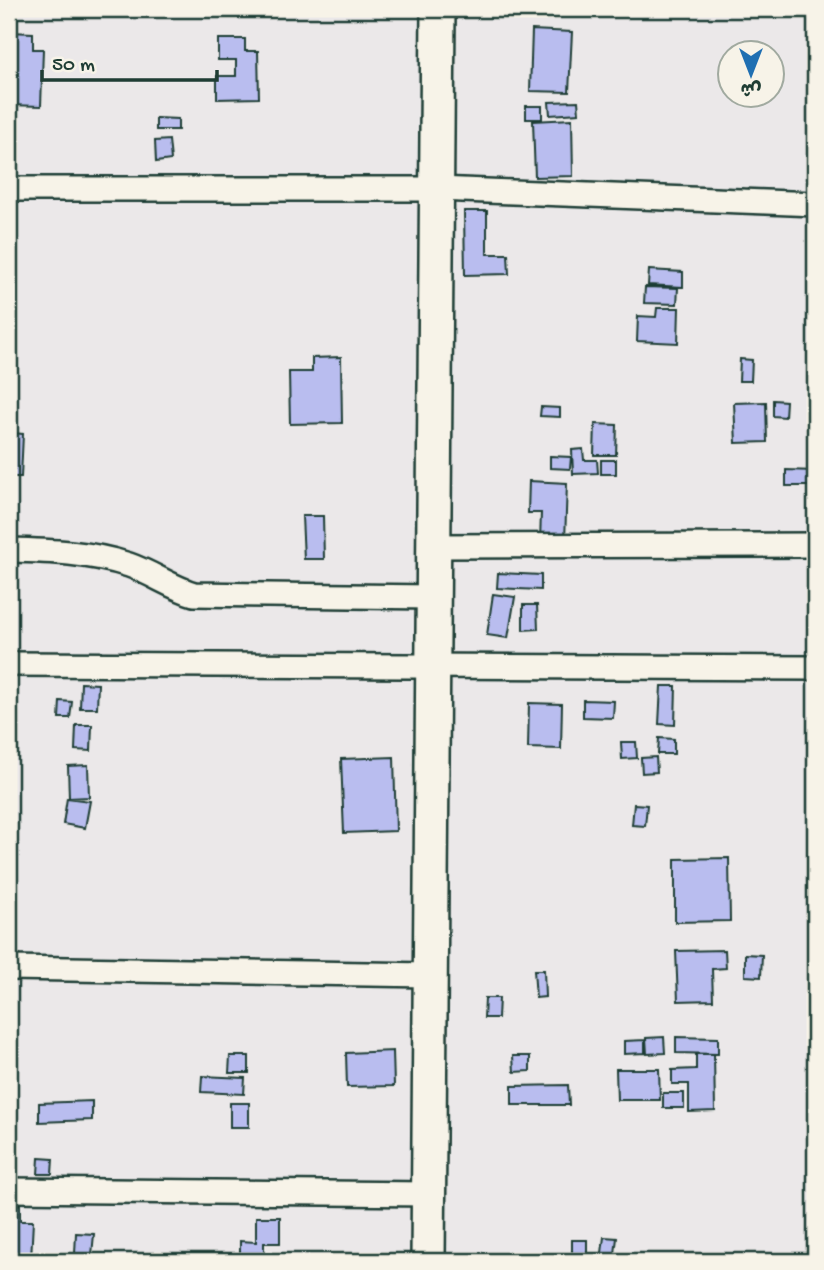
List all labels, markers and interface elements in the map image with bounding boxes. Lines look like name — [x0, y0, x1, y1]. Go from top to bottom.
scale bar — [42, 38, 217, 82]
north arrow — [716, 38, 786, 108]
text: 50 m — [52, 54, 95, 79]
text: ش — [740, 76, 761, 99]

